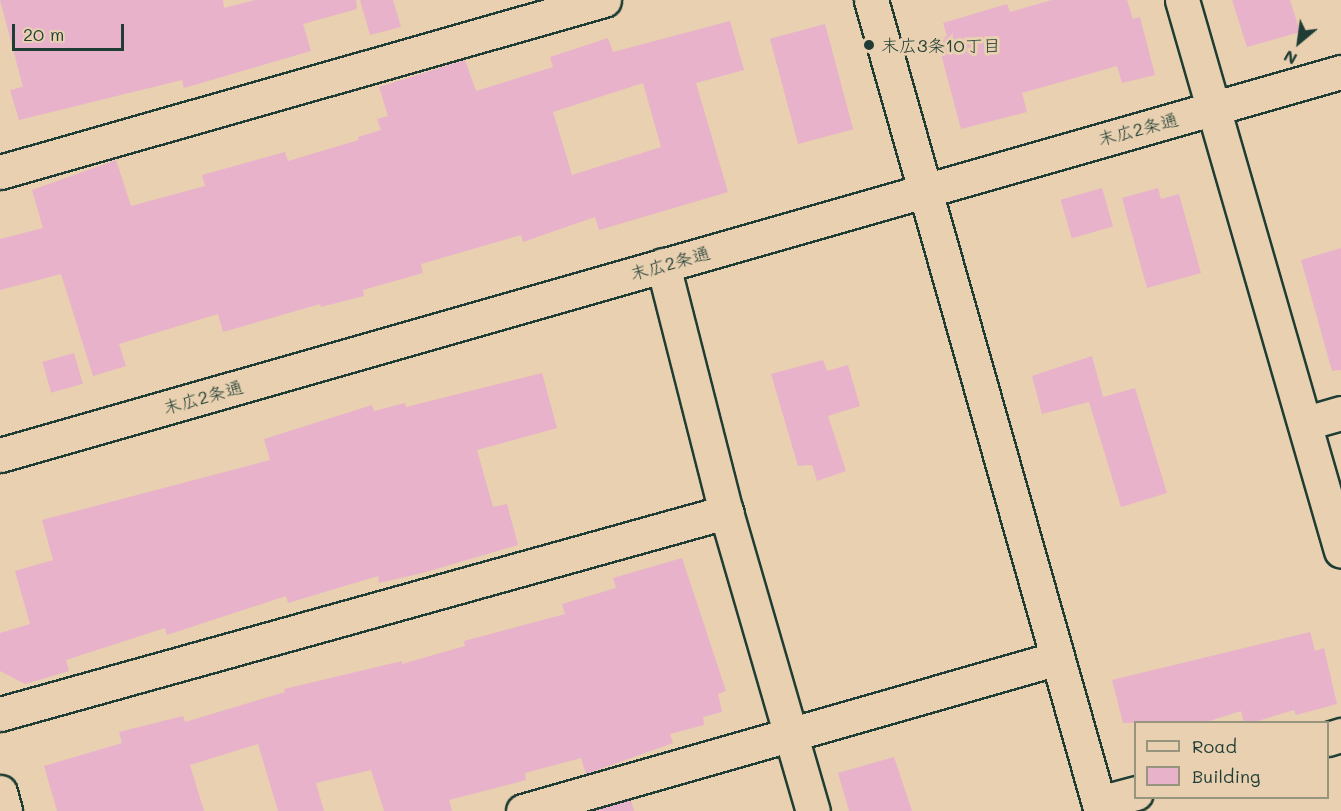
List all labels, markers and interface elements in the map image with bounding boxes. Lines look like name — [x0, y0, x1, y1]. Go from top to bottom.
scale bar — [15, 12, 128, 50]
north arrow — [1269, 12, 1329, 72]
text: 20 m — [23, 22, 64, 46]
place label: 末広3条10丁目 — [881, 34, 1001, 56]
marker: 末広3条10丁目 — [862, 38, 876, 52]
text: N — [1280, 46, 1300, 70]
street label: 末広2条通 — [1096, 108, 1180, 150]
street label: 末広2条通 — [628, 241, 712, 285]
street label: 末広2条通 — [161, 375, 245, 419]
legend — [1134, 721, 1329, 799]
text: Road — [1192, 734, 1237, 758]
text: Building — [1192, 764, 1260, 788]

